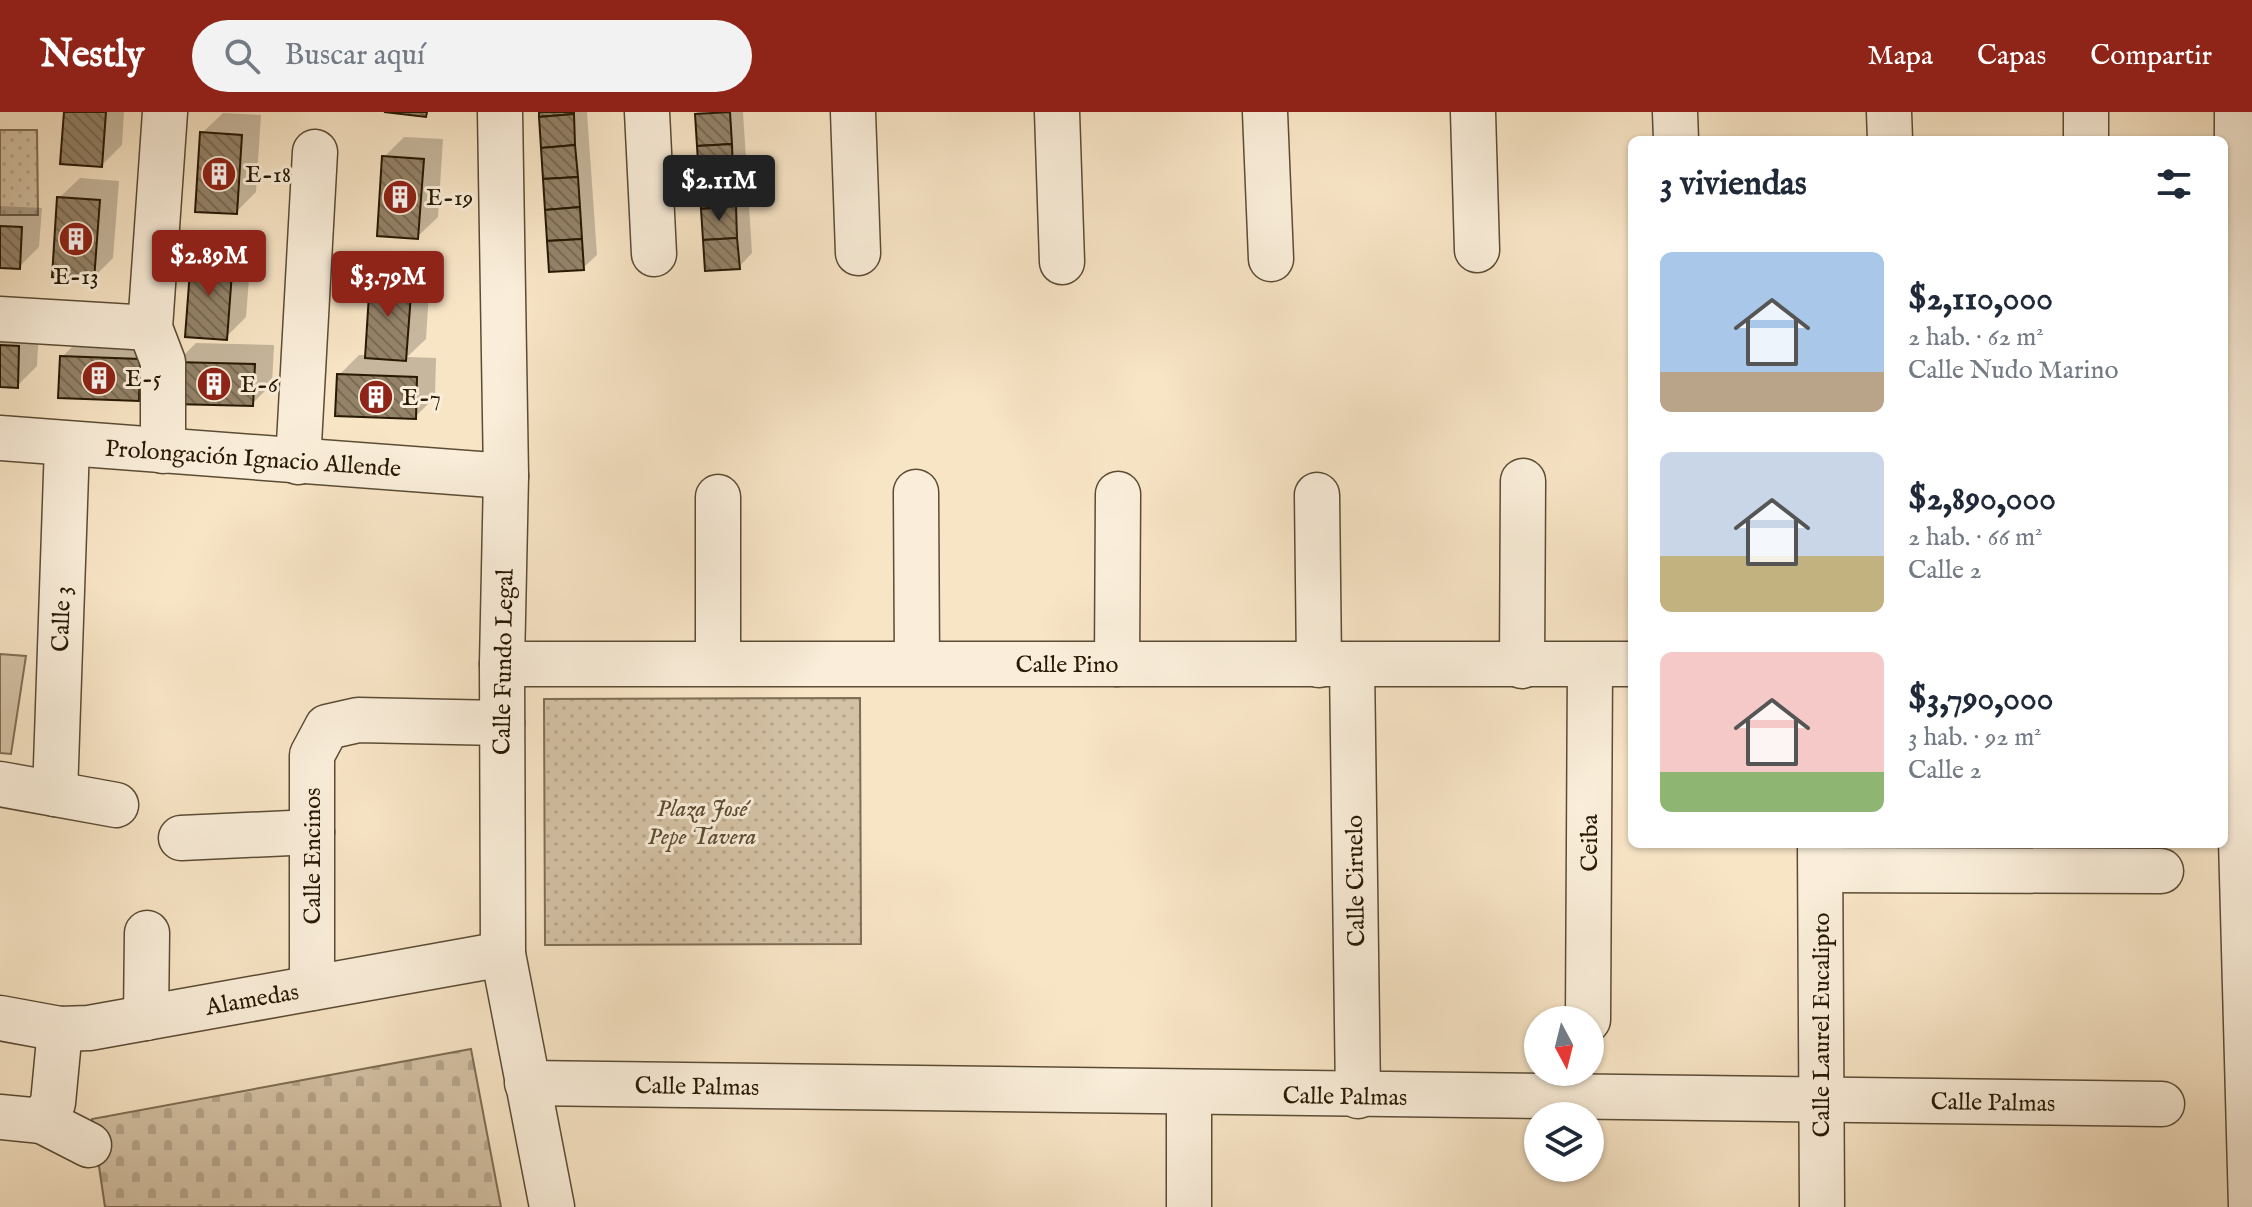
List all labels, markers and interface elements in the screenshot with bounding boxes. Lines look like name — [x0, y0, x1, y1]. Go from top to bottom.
search box — [192, 20, 752, 92]
text: Nestly — [40, 32, 144, 80]
icon: search — [220, 34, 264, 78]
text: Buscar aquí — [284, 37, 425, 75]
text: Mapa — [1867, 39, 1933, 74]
text: Capas — [1977, 39, 2046, 74]
text: Compartir — [2090, 39, 2212, 74]
building icon: E-18 — [200, 155, 238, 193]
pin: $2.11M — [654, 155, 784, 223]
place label: E-18 — [245, 160, 291, 191]
icon: filters — [2152, 162, 2196, 206]
text: 3 viviendas — [1660, 163, 1807, 206]
text: $2.11M — [681, 164, 757, 197]
building icon: E-19 — [381, 178, 419, 216]
place label: E-19 — [426, 183, 473, 214]
building icon: E-13 — [57, 220, 95, 258]
pin: $2.89M — [144, 230, 274, 298]
text: $2.89M — [170, 239, 248, 272]
pin: $3.79M — [323, 251, 453, 319]
text: $3.79M — [350, 260, 426, 293]
place label: E-13 — [53, 262, 99, 293]
text: $2,110,000 — [1908, 278, 2053, 321]
icon: home — [1724, 284, 1820, 380]
text: 2 hab. · 62 m² — [1908, 321, 2044, 354]
text: Calle Nudo Marino — [1908, 354, 2118, 387]
building icon: E-5 — [80, 359, 118, 397]
place label: E-5 — [125, 364, 162, 395]
building icon: E-6 — [195, 365, 233, 403]
place label: E-6 — [240, 370, 279, 401]
building icon: E-7 — [357, 378, 395, 416]
place label: E-7 — [402, 383, 441, 414]
street label: Prolongación Ignacio Allende — [104, 434, 402, 485]
text: $2,890,000 — [1908, 478, 2056, 521]
icon: home — [1724, 484, 1820, 580]
text: 2 hab. · 66 m² — [1908, 521, 2042, 554]
text: Calle 2 — [1908, 554, 1982, 587]
street label: Calle Fundo Legal — [487, 568, 522, 755]
street label: Calle 3 — [46, 586, 79, 652]
street label: Calle Pino — [1016, 650, 1118, 681]
text: $3,790,000 — [1908, 678, 2053, 721]
icon: home — [1724, 684, 1820, 780]
text: 3 hab. · 92 m² — [1908, 721, 2042, 754]
text: Calle 2 — [1908, 754, 1982, 787]
street label: Calle Encinos — [298, 787, 329, 925]
park label: Plaza José Pepe Tavera — [648, 794, 756, 853]
street label: Ceiba — [1575, 814, 1606, 872]
street label: Calle Ciruelo — [1340, 815, 1373, 947]
street label: Calle Laurel Eucalipto — [1807, 912, 1838, 1138]
street label: Alamedas — [202, 977, 301, 1024]
north arrow — [1524, 1006, 1604, 1086]
map controls — [1524, 1006, 1604, 1182]
street label: Calle Palmas — [634, 1071, 760, 1104]
street label: Calle Palmas — [1282, 1081, 1408, 1114]
street label: Calle Palmas — [1930, 1087, 2056, 1120]
button: layers — [1524, 1102, 1604, 1182]

